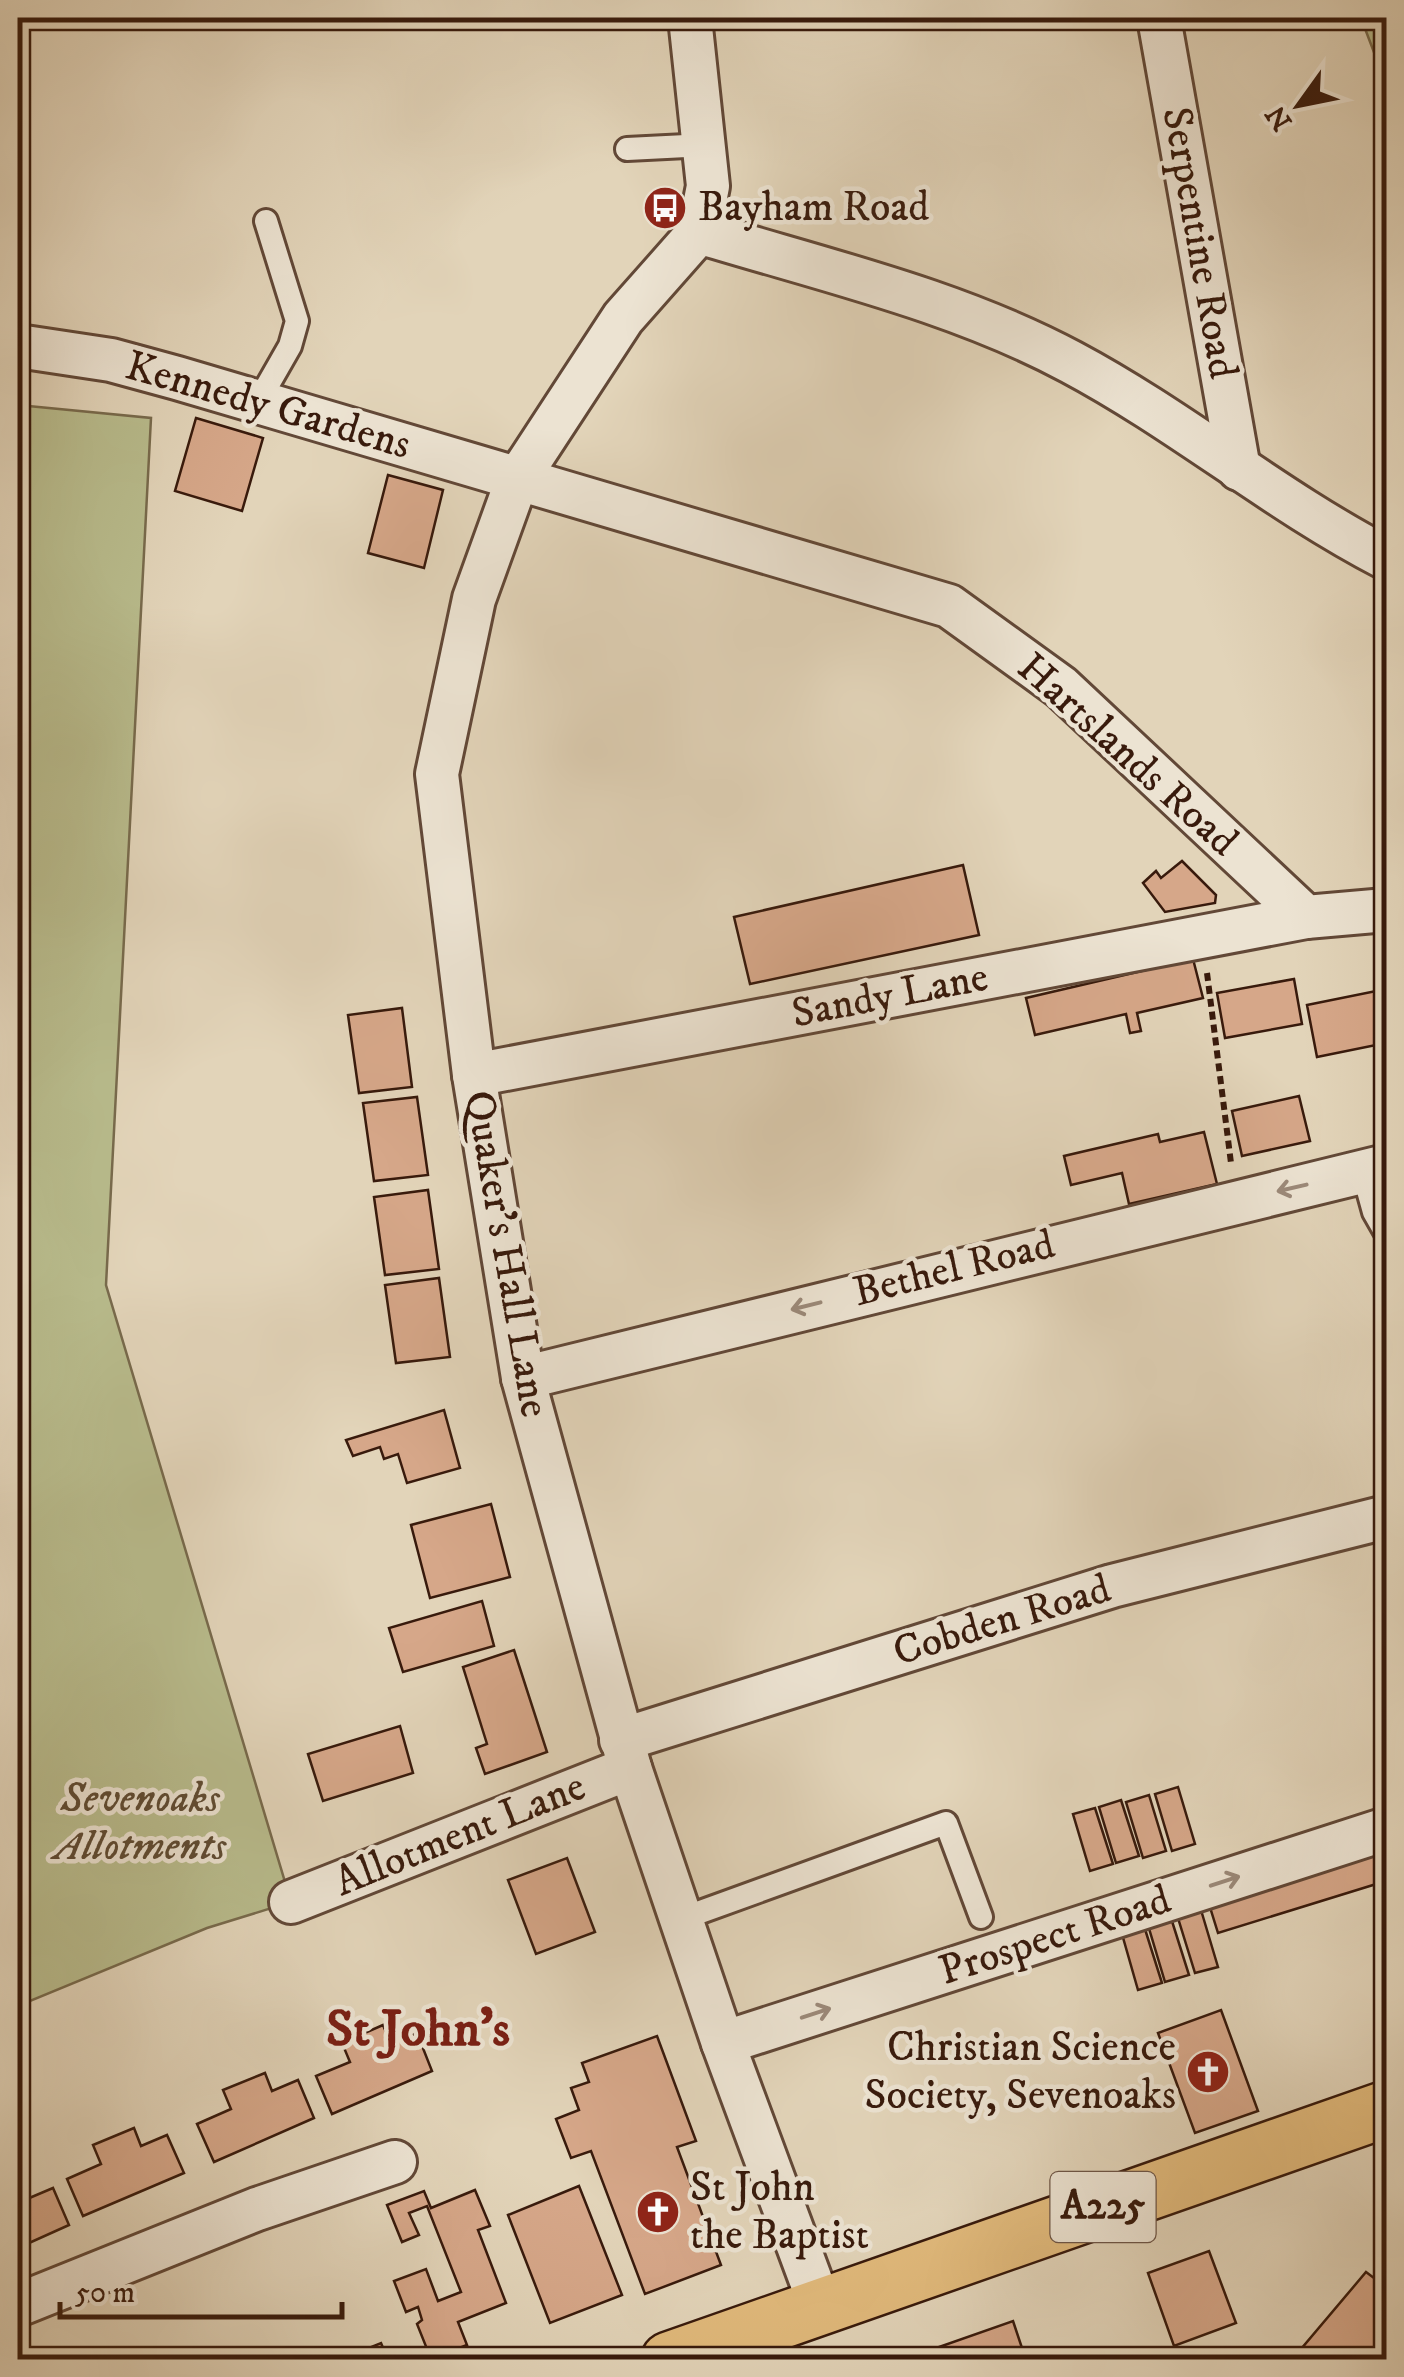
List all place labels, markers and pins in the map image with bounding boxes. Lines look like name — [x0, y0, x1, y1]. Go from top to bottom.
place label: Bayham Road — [698, 182, 929, 234]
bus stop icon: Bayham Road — [642, 185, 688, 231]
place label: Christian Science Society, Sevenoaks — [865, 2022, 1176, 2122]
church icon: Christian Science Society, Sevenoaks — [1185, 2049, 1231, 2095]
place label: St John the Baptist — [690, 2162, 869, 2262]
church icon: St John the Baptist — [635, 2189, 681, 2235]

